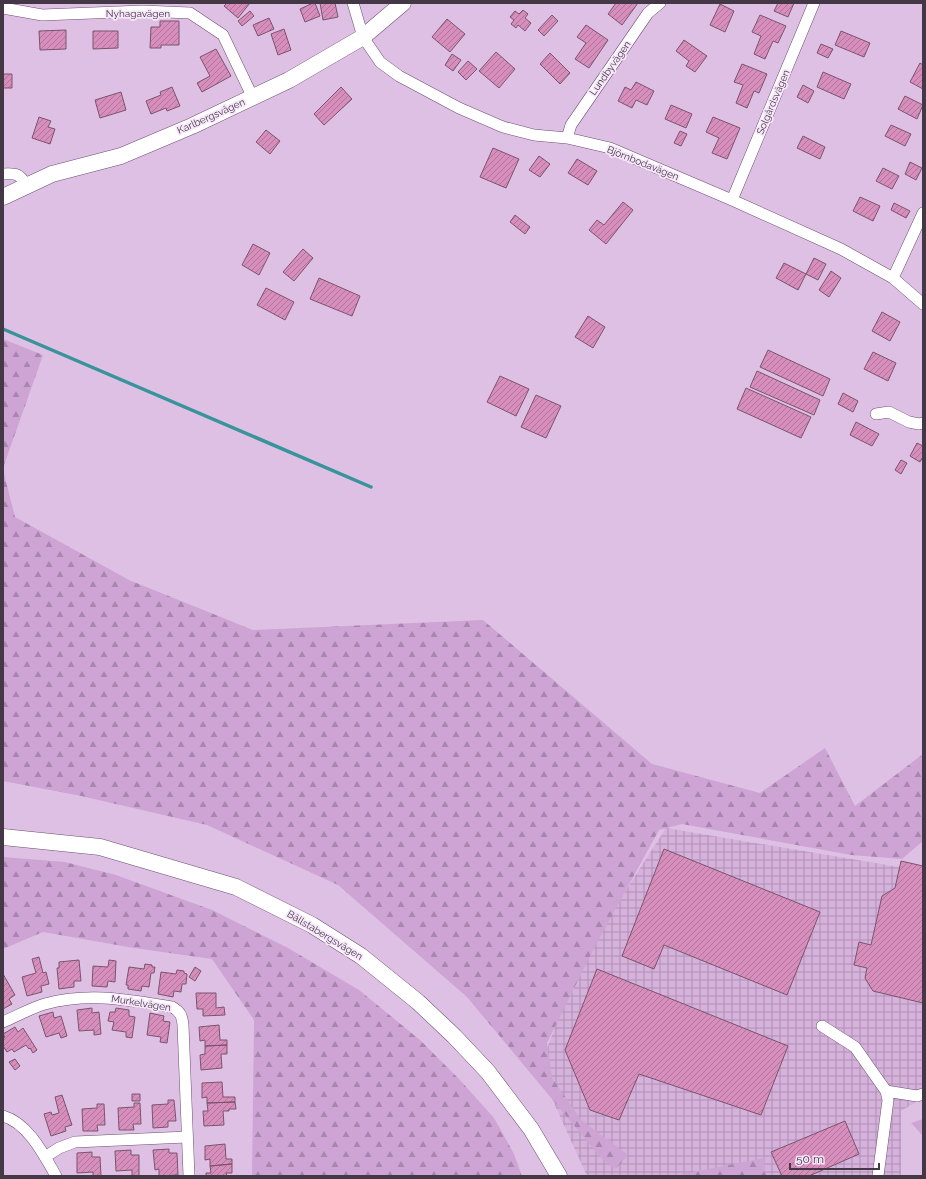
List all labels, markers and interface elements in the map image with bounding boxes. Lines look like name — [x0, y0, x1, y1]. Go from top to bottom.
street label: Nyhagavägen — [106, 8, 170, 19]
street label: Lundbyvägen — [587, 39, 633, 97]
street label: Solgårdsvägen — [754, 68, 792, 136]
street label: Karlbergsvägen — [175, 96, 247, 136]
street label: Björnbodavägen — [606, 144, 681, 182]
street label: Bällstabergsvägen — [285, 908, 365, 962]
street label: Murkelvägen — [110, 993, 172, 1013]
scale bar — [790, 1145, 879, 1171]
text: 50 m — [796, 1152, 824, 1166]

